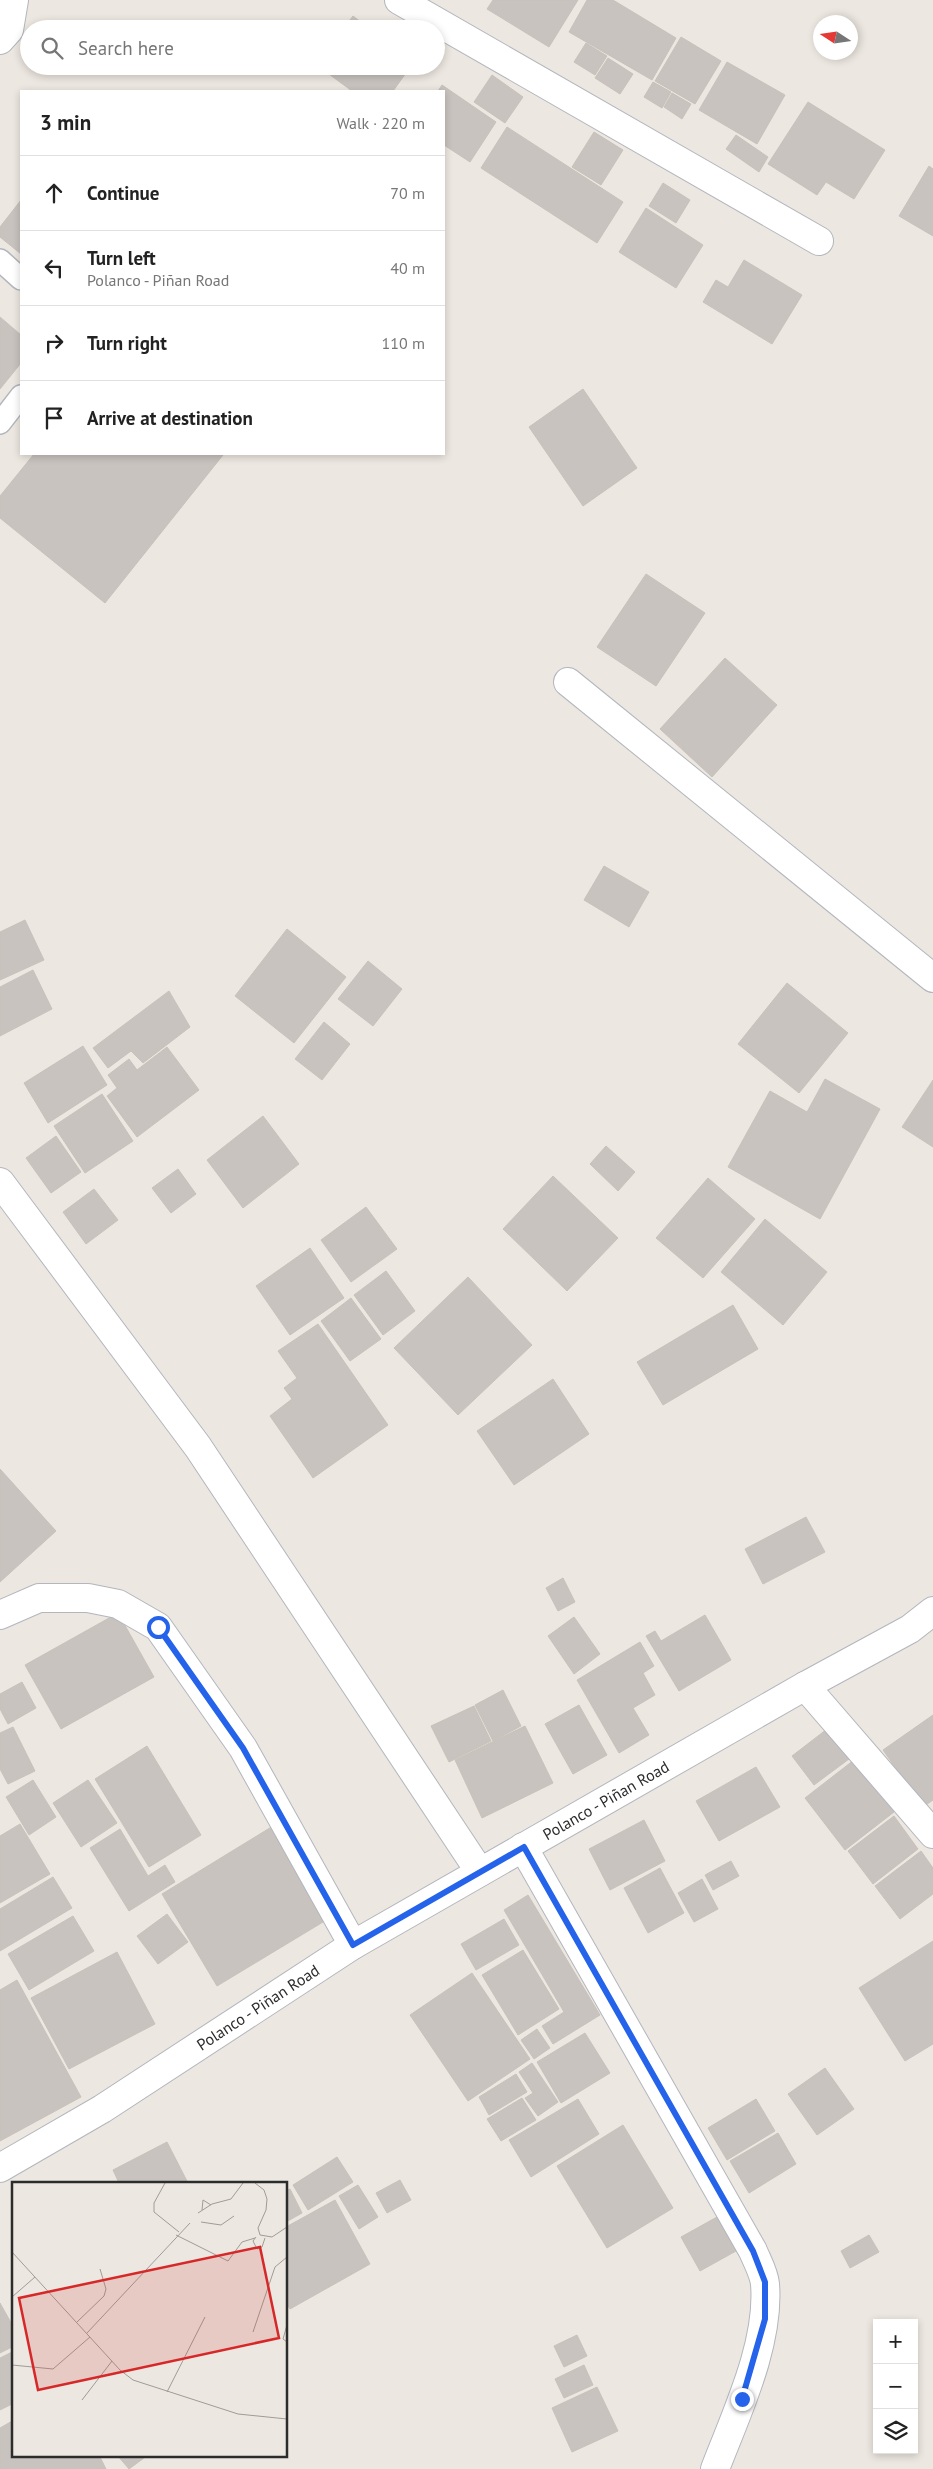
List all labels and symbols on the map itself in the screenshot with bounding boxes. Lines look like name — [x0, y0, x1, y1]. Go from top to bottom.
north arrow — [813, 15, 858, 60]
route start — [147, 1616, 170, 1639]
street label: Polanco - Piñan Road — [539, 1756, 673, 1844]
street label: Polanco - Piñan Road — [193, 1960, 323, 2054]
inset map — [12, 2182, 288, 2456]
route end — [731, 2388, 754, 2411]

